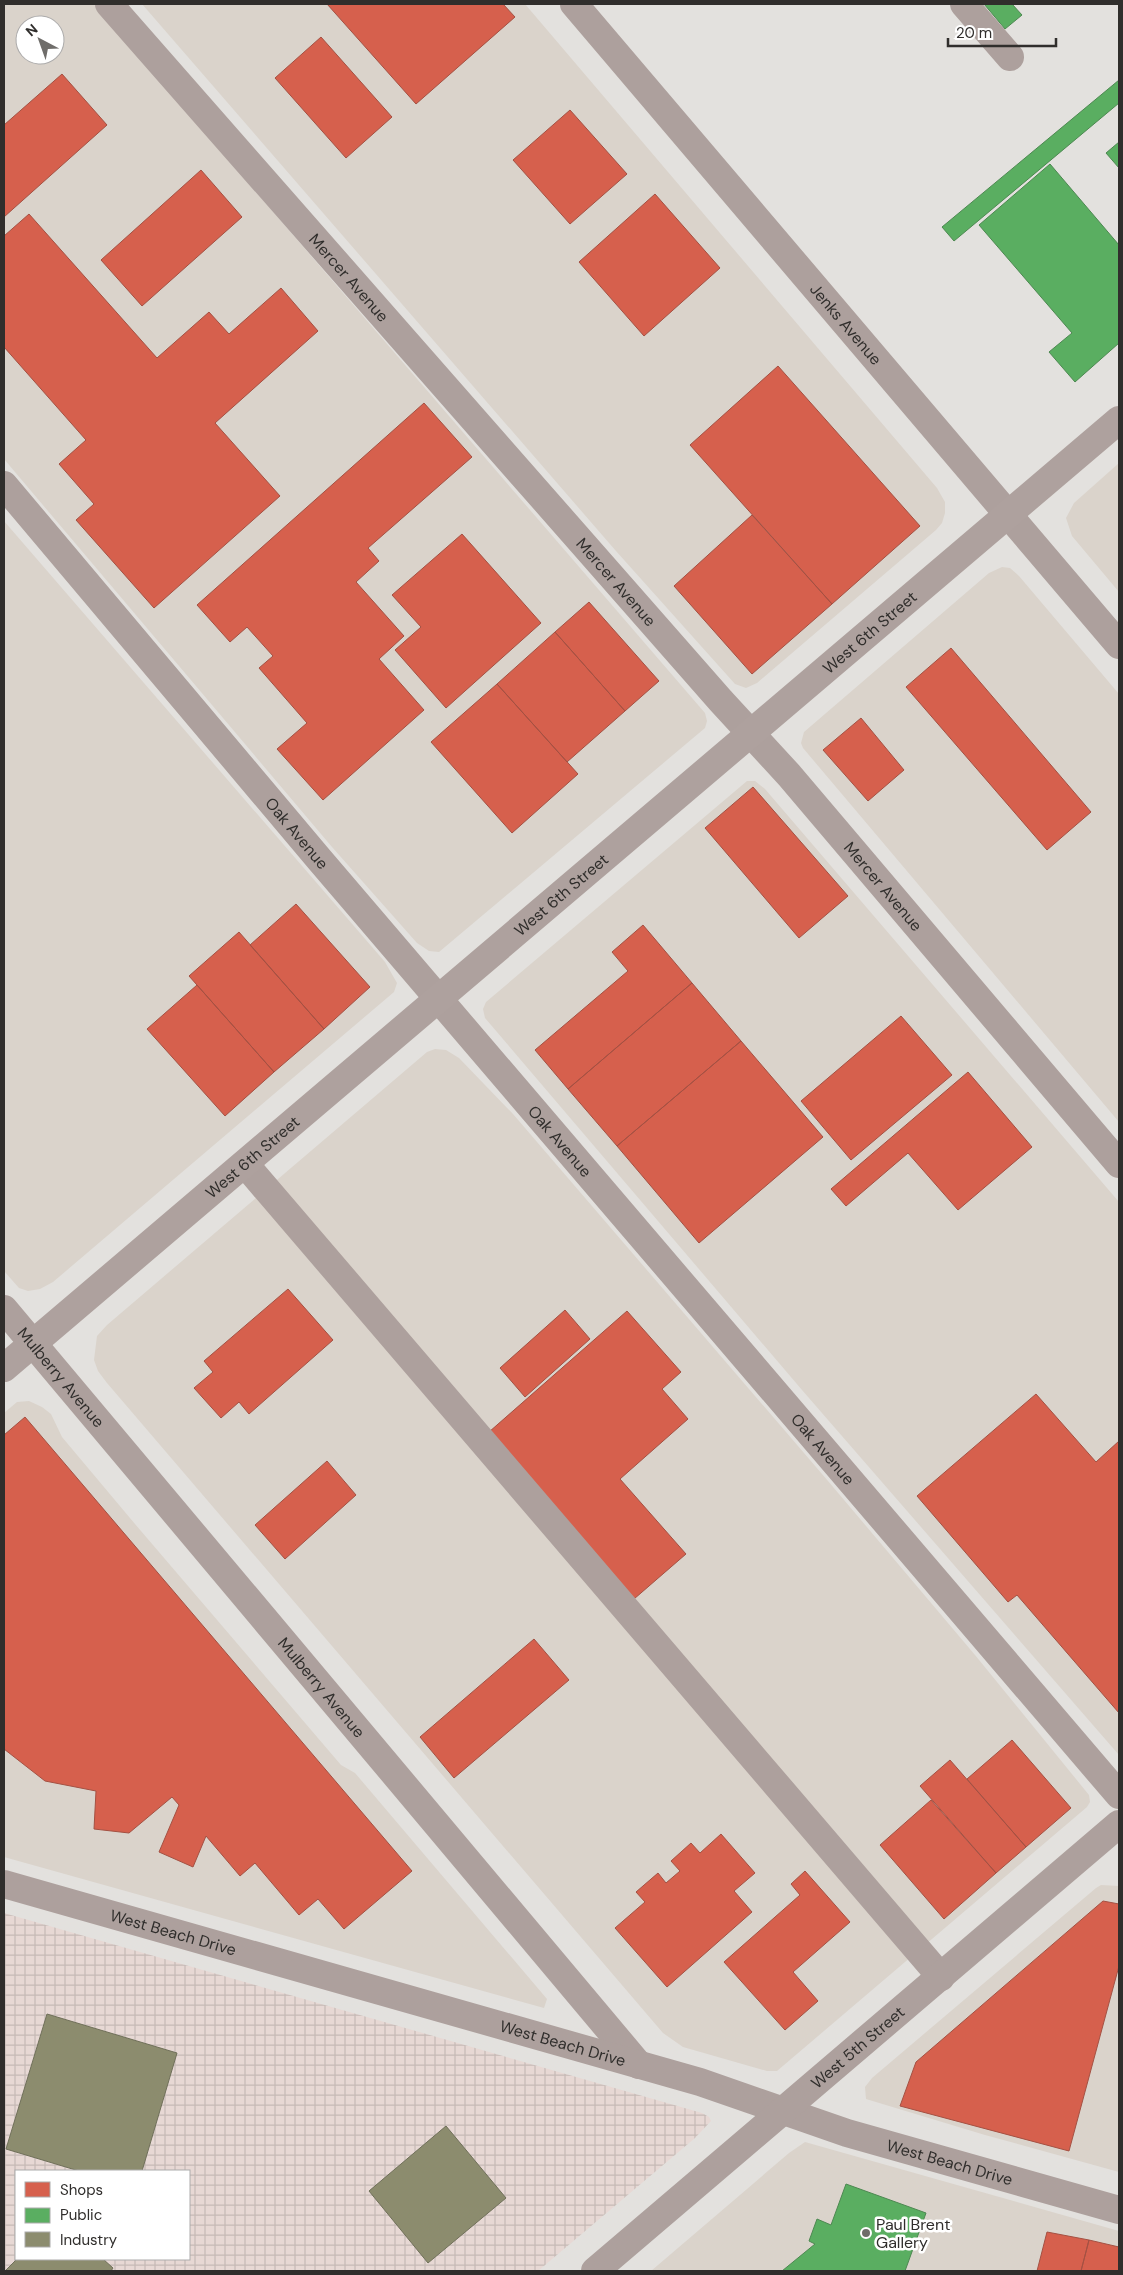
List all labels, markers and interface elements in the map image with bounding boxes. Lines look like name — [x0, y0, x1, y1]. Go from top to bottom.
north arrow — [15, 15, 65, 65]
scale bar — [948, 15, 1056, 47]
text: N — [22, 20, 41, 40]
text: 20 m — [956, 23, 992, 43]
street label: Mercer Avenue — [305, 229, 394, 326]
street label: Jenks Avenue — [805, 279, 887, 369]
street label: Mercer Avenue — [572, 533, 661, 631]
street label: West 6th Street — [818, 586, 921, 678]
street label: Oak Avenue — [261, 793, 333, 873]
street label: Mercer Avenue — [839, 837, 927, 935]
street label: West 6th Street — [509, 849, 612, 940]
street label: Oak Avenue — [524, 1101, 597, 1181]
street label: West 6th Street — [201, 1111, 304, 1203]
street label: Mulberry Avenue — [13, 1323, 109, 1432]
street label: Oak Avenue — [787, 1409, 860, 1489]
street label: Mulberry Avenue — [274, 1633, 370, 1742]
street label: West Beach Drive — [108, 1904, 239, 1960]
street label: West 5th Street — [806, 2001, 909, 2093]
street label: West Beach Drive — [497, 2015, 628, 2071]
street label: West Beach Drive — [884, 2134, 1015, 2190]
legend — [15, 2170, 190, 2260]
text: Shops — [60, 2180, 103, 2200]
text: Public — [60, 2205, 102, 2225]
place label: Paul Brent Gallery — [876, 2214, 950, 2253]
marker: Paul Brent Gallery — [860, 2227, 872, 2239]
text: Industry — [60, 2230, 118, 2250]

